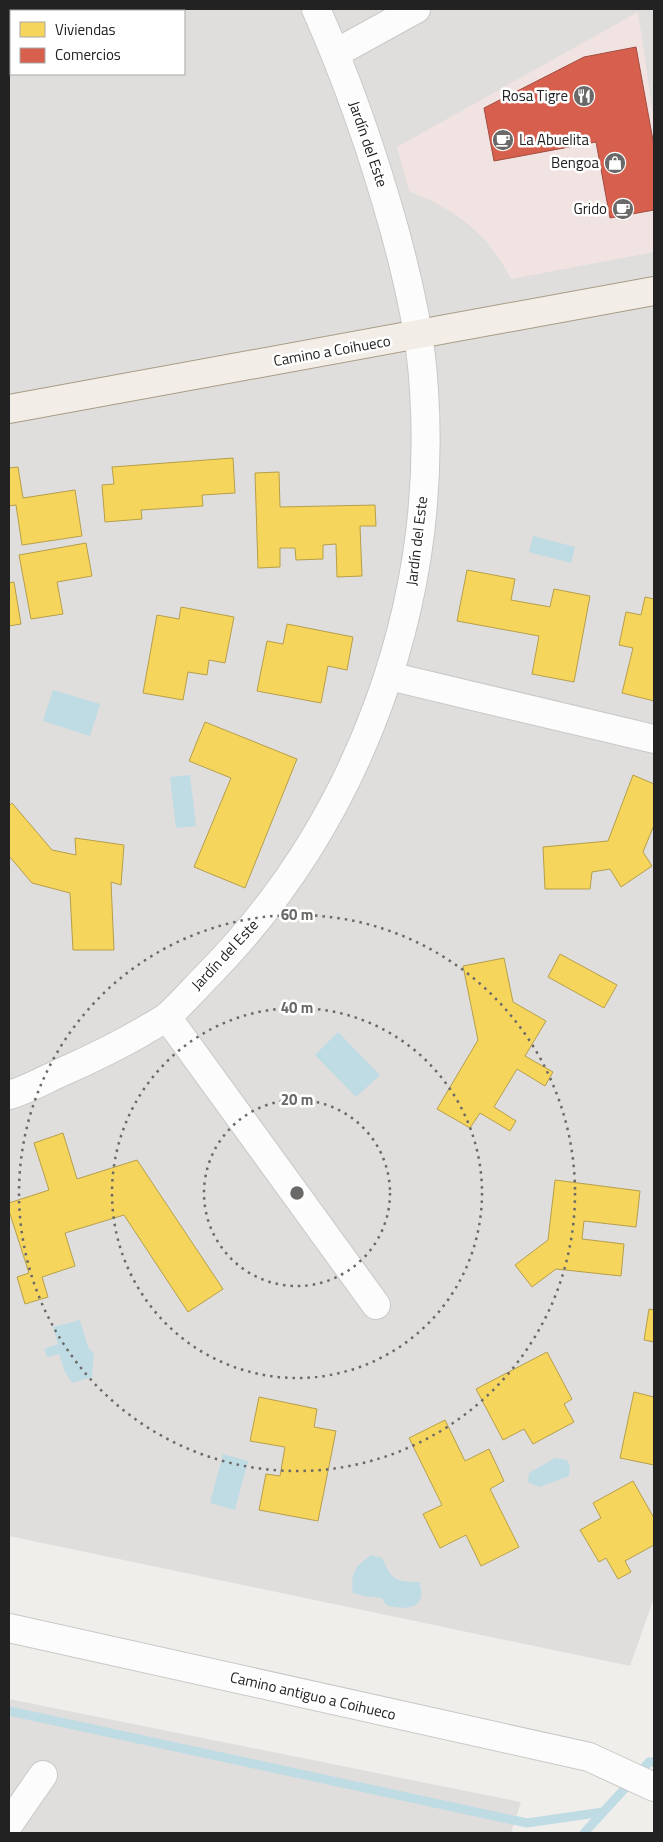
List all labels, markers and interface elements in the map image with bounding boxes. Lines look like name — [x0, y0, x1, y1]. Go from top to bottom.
legend — [10, 10, 185, 75]
text: Viviendas — [55, 18, 116, 41]
text: Comercios — [55, 43, 121, 66]
place label: Rosa Tigre — [502, 84, 568, 107]
restaurant icon: Rosa Tigre — [572, 84, 596, 108]
street label: Jardín del Este — [343, 98, 394, 190]
cafe icon: La Abuelita — [491, 128, 515, 152]
place label: La Abuelita — [519, 128, 589, 151]
place label: Bengoa — [551, 151, 599, 174]
shop icon: Bengoa — [603, 151, 627, 175]
place label: Grido — [573, 197, 607, 220]
cafe icon: Grido — [611, 197, 635, 221]
street label: Camino a Coihueco — [271, 329, 392, 372]
street label: Jardín del Este — [400, 495, 433, 587]
text: 60 m — [281, 903, 313, 926]
street label: Jardín del Este — [186, 914, 264, 995]
text: 40 m — [281, 996, 313, 1019]
text: 20 m — [281, 1088, 313, 1111]
centre of rings — [288, 1184, 306, 1202]
street label: Camino antiguo a Coihueco — [228, 1665, 398, 1726]

